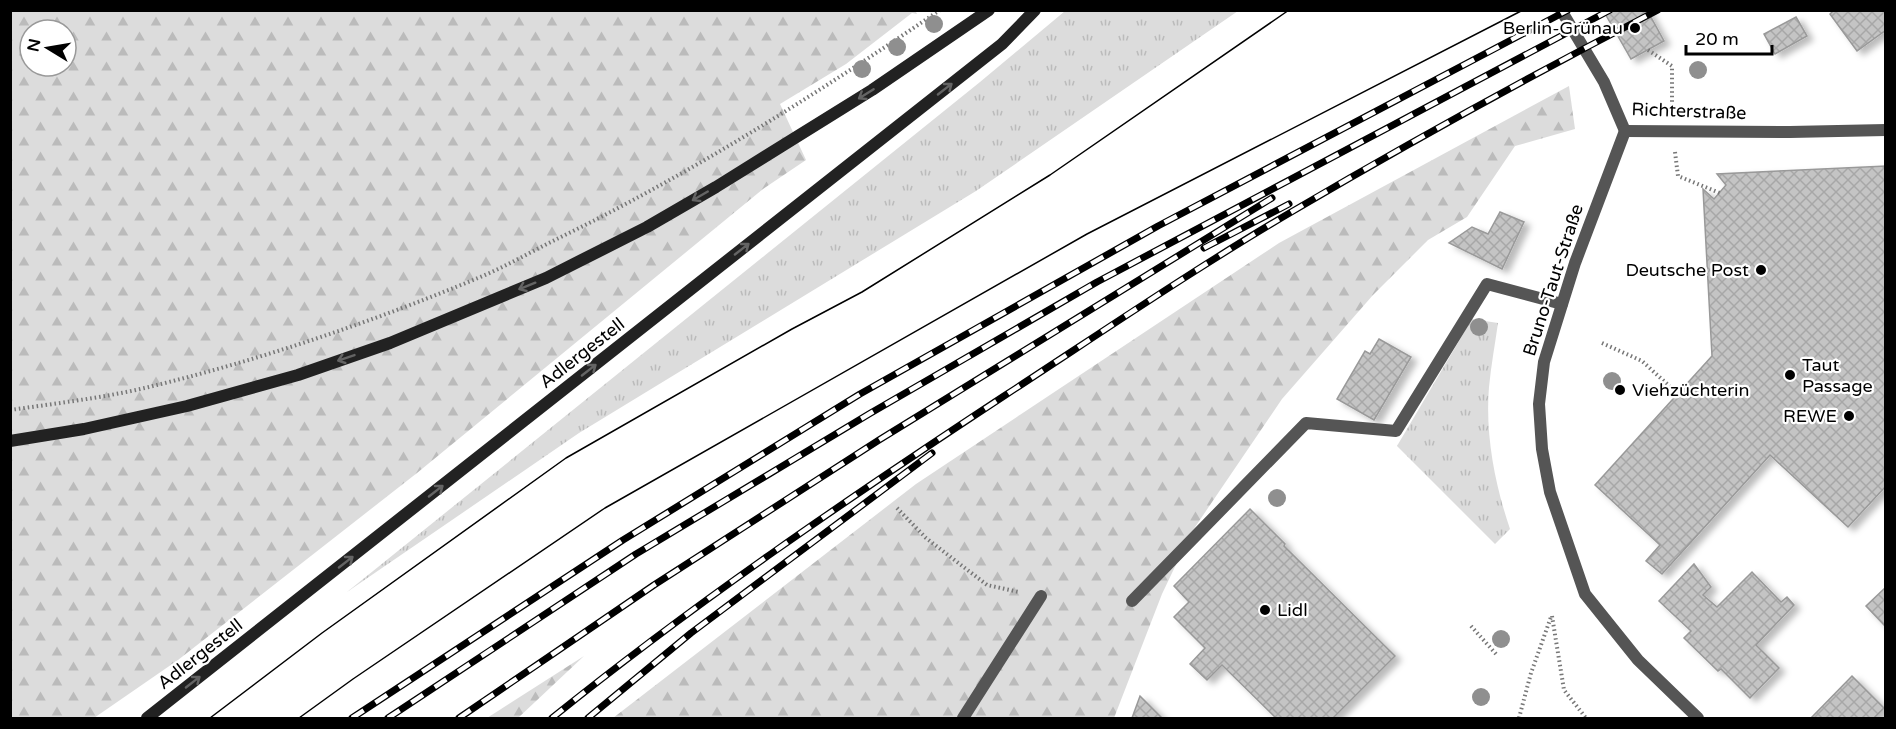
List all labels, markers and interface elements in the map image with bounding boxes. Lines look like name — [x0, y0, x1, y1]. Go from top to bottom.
place label: Berlin-Grünau — [1503, 17, 1623, 39]
north arrow — [18, 18, 78, 78]
scale bar — [1686, 18, 1772, 56]
marker: Berlin-Grünau — [1628, 21, 1642, 35]
text: 20 m — [1695, 28, 1739, 50]
text: N — [23, 37, 45, 54]
one-way arrow — [936, 82, 952, 95]
one-way arrow — [858, 89, 875, 101]
street label: Richterstraße — [1631, 98, 1747, 124]
one-way arrow — [692, 191, 709, 203]
street label: Bruno-Taut-Straße — [1518, 201, 1588, 359]
one-way arrow — [734, 243, 750, 256]
place label: Deutsche Post — [1626, 259, 1749, 281]
marker: Deutsche Post — [1754, 263, 1768, 277]
one-way arrow — [518, 281, 537, 292]
street label: Adlergestell — [535, 313, 629, 393]
one-way arrow — [337, 354, 356, 365]
place label: Taut Passage — [1802, 354, 1873, 397]
one-way arrow — [581, 363, 597, 376]
marker: Taut Passage — [1783, 368, 1797, 382]
place label: Viehzüchterin — [1632, 379, 1750, 401]
marker: Viehzüchterin — [1613, 383, 1627, 397]
place label: REWE — [1783, 405, 1837, 427]
marker: REWE — [1842, 409, 1856, 423]
one-way arrow — [428, 484, 444, 497]
one-way arrow — [338, 555, 354, 568]
place label: Lidl — [1277, 599, 1308, 621]
marker: Lidl — [1258, 603, 1272, 617]
street label: Adlergestell — [153, 614, 247, 694]
one-way arrow — [185, 676, 201, 689]

